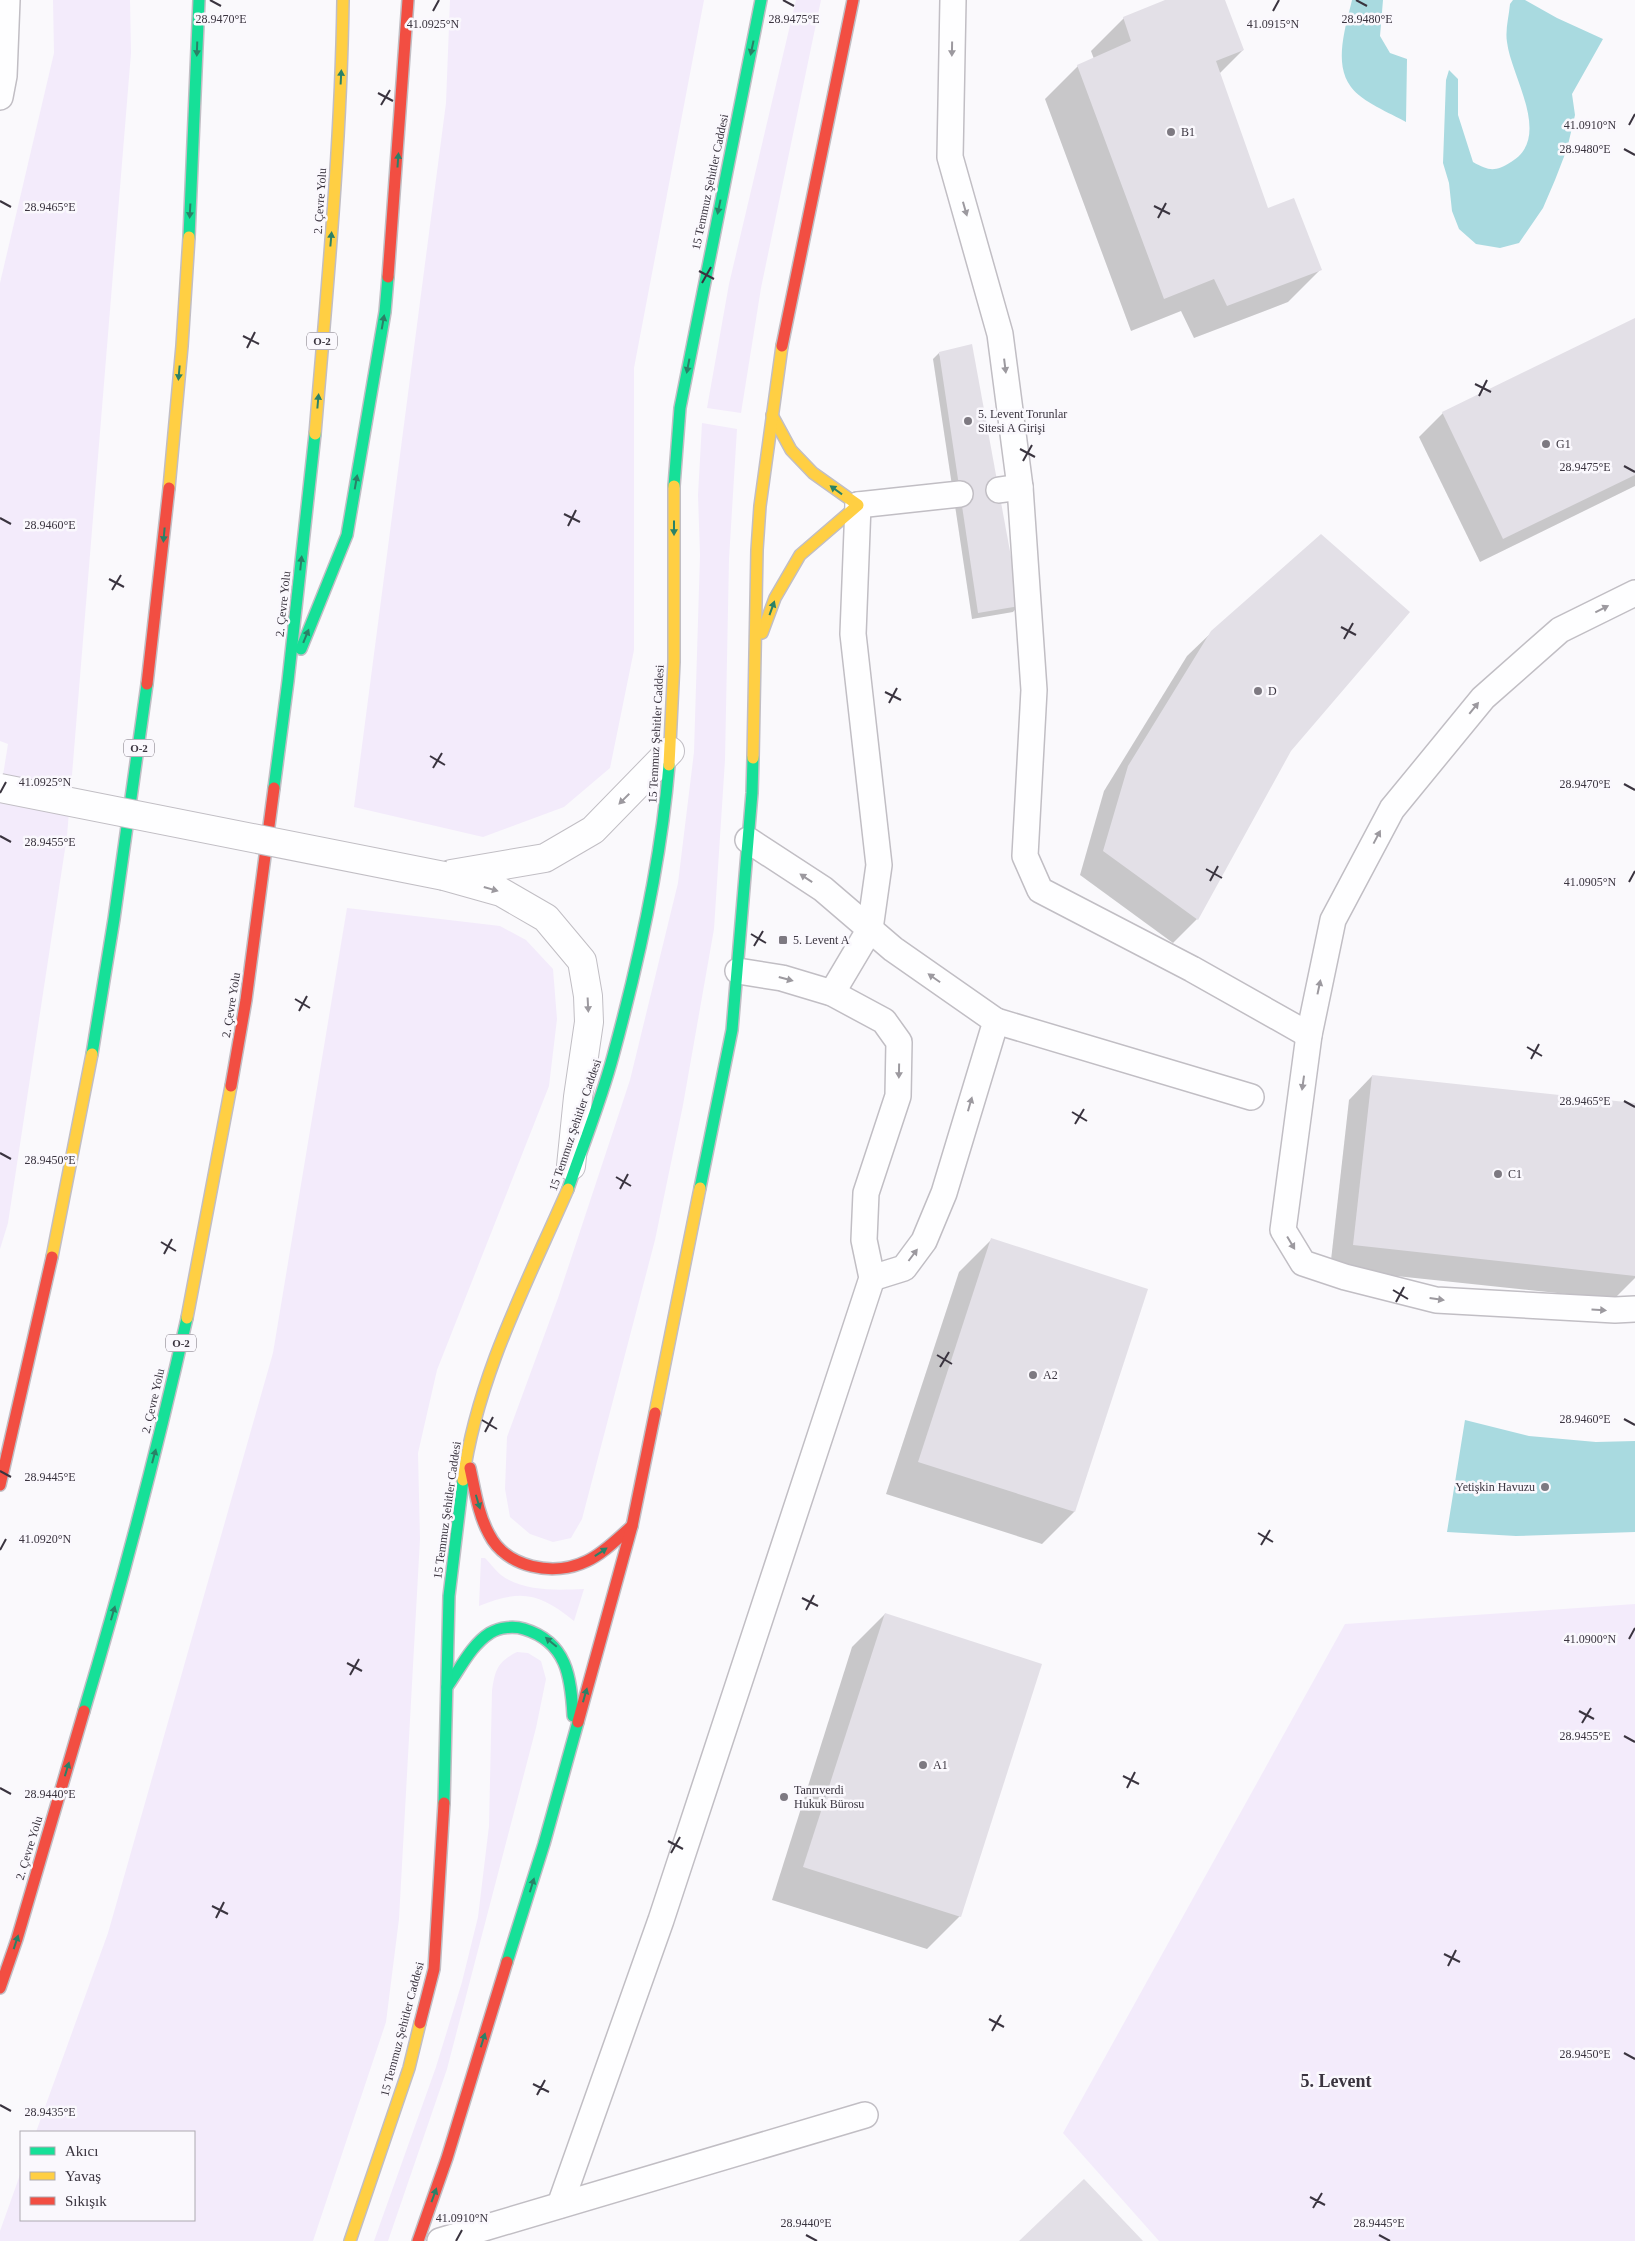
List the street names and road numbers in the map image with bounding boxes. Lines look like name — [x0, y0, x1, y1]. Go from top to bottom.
street label: 15 Temmuz Şehitler Caddesi — [689, 112, 731, 251]
street label: 2. Çevre Yolu — [311, 168, 329, 234]
road number: O-2 — [307, 332, 337, 350]
street label: 2. Çevre Yolu — [273, 570, 293, 638]
street label: 15 Temmuz Şehitler Caddesi — [645, 664, 667, 804]
road number: O-2 — [124, 740, 154, 756]
street label: 2. Çevre Yolu — [219, 971, 243, 1039]
street label: 15 Temmuz Şehitler Caddesi — [546, 1057, 604, 1193]
road number: O-2 — [166, 1335, 196, 1352]
street label: 2. Çevre Yolu — [139, 1367, 167, 1435]
street label: 15 Temmuz Şehitler Caddesi — [430, 1440, 464, 1580]
street label: 2. Çevre Yolu — [13, 1814, 45, 1882]
street label: 15 Temmuz Şehitler Caddesi — [377, 1960, 427, 2098]

